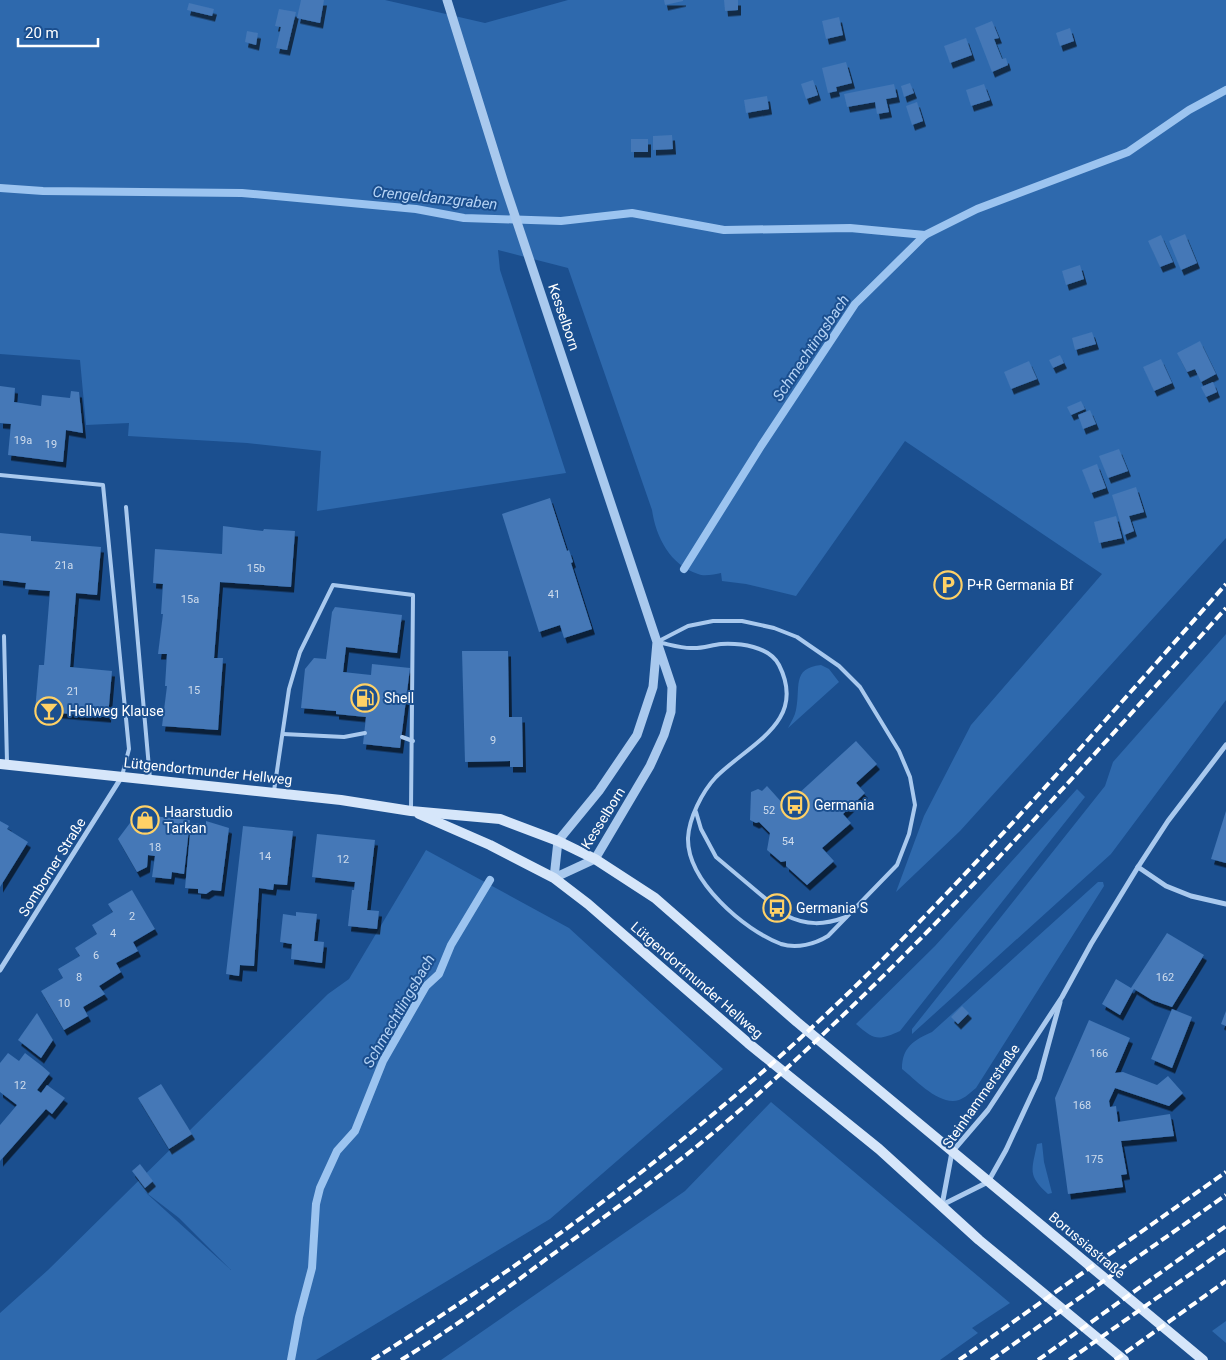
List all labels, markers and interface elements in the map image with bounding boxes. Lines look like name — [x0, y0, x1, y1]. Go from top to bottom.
scale bar — [18, 15, 98, 47]
text: 20 m — [25, 24, 59, 42]
water label: Crengeldanzgraben — [372, 182, 498, 214]
street label: Kesselborn — [545, 281, 583, 353]
water label: Schmechtingsbach — [769, 292, 853, 404]
house number: 19a — [14, 434, 32, 447]
house number: 19 — [45, 438, 57, 451]
house number: 21a — [55, 559, 73, 572]
house number: 15b — [247, 562, 265, 575]
parking icon: P+R Germania Bf — [933, 570, 963, 600]
place label: P+R Germania Bf — [967, 577, 1073, 593]
house number: 41 — [548, 588, 560, 601]
house number: 15a — [181, 593, 199, 606]
fuel station icon: Shell — [350, 683, 380, 713]
house number: 15 — [188, 684, 200, 697]
house number: 21 — [67, 685, 79, 698]
place label: Shell — [384, 690, 414, 706]
bar icon: Hellweg Klause — [34, 696, 64, 726]
place label: Hellweg Klause — [68, 703, 164, 719]
house number: 9 — [490, 734, 496, 747]
street label: Lütgendortmunder Hellweg — [123, 754, 293, 788]
street label: Kesselborn — [578, 784, 628, 852]
bus stop icon: Germania — [780, 790, 810, 820]
place label: Germania — [814, 797, 874, 813]
place label: Haarstudio Tarkan — [164, 804, 233, 836]
house number: 52 — [763, 804, 775, 817]
shop icon: Haarstudio Tarkan — [130, 805, 160, 835]
street label: Somborner Straße — [15, 815, 89, 919]
house number: 54 — [782, 835, 794, 848]
house number: 18 — [149, 841, 161, 854]
house number: 14 — [259, 850, 271, 863]
house number: 12 — [337, 853, 349, 866]
bus stop icon: Germania S — [762, 893, 792, 923]
place label: Germania S — [796, 900, 868, 916]
house number: 2 — [129, 910, 135, 923]
street label: Lütgendortmunder Hellweg — [628, 918, 766, 1042]
house number: 4 — [110, 927, 116, 940]
house number: 6 — [93, 949, 99, 962]
water label: Schmechtlingsbach — [359, 951, 439, 1071]
house number: 8 — [76, 971, 82, 984]
house number: 162 — [1156, 971, 1174, 984]
house number: 10 — [58, 997, 70, 1010]
street label: Steinhammerstraße — [939, 1041, 1023, 1151]
house number: 166 — [1090, 1047, 1108, 1060]
house number: 12 — [14, 1079, 26, 1092]
house number: 168 — [1073, 1099, 1091, 1112]
house number: 175 — [1085, 1153, 1103, 1166]
street label: Borussiastraße — [1046, 1209, 1128, 1281]

